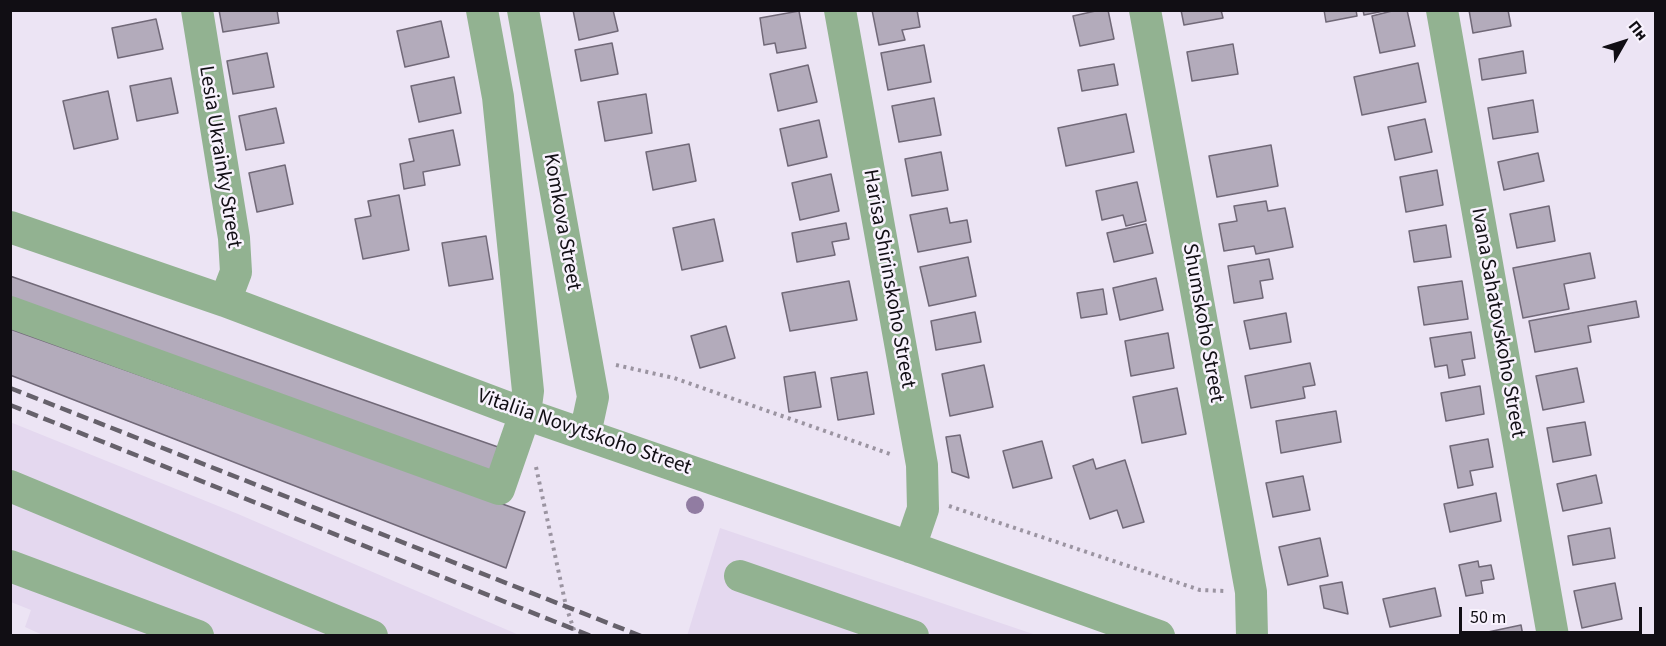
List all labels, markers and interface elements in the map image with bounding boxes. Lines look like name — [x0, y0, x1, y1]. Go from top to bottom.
north arrow — [1594, 12, 1654, 72]
text: Пн — [1623, 16, 1653, 45]
street label: Lesia Ukrainky Street — [192, 64, 246, 250]
street label: Komkova Street — [537, 151, 585, 293]
street label: Harisa Shirinskoho Street — [856, 168, 920, 390]
street label: Ivana Sahatovskoho Street — [1464, 206, 1530, 440]
street label: Shumskoho Street — [1176, 241, 1228, 405]
street label: Vitaliia Novytskoho Street — [474, 384, 694, 482]
scale bar — [1462, 595, 1645, 633]
text: 50 m — [1470, 605, 1506, 630]

